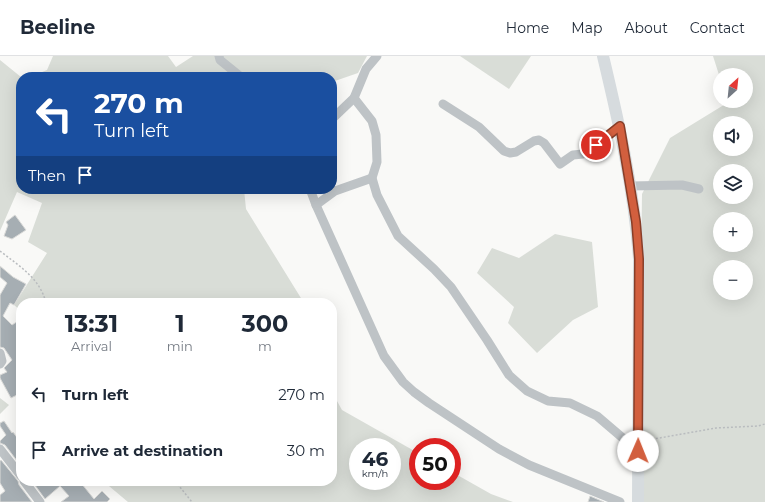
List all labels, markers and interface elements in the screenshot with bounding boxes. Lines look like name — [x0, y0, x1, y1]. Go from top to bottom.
text: Beeline — [20, 16, 95, 39]
text: Home — [506, 19, 549, 37]
text: Map — [571, 19, 602, 37]
text: About — [624, 19, 668, 37]
text: Contact — [690, 19, 745, 37]
north arrow — [713, 68, 753, 108]
map controls — [713, 68, 753, 300]
text: 270 m — [94, 86, 184, 120]
icon: left — [28, 88, 80, 140]
button: sound — [713, 116, 753, 156]
text: Turn left — [94, 120, 169, 142]
pin — [579, 128, 613, 162]
icon: arrive — [585, 134, 607, 156]
icon: arrive — [74, 164, 96, 186]
button: layers — [713, 164, 753, 204]
text: Then — [28, 166, 66, 185]
button: + — [713, 212, 753, 252]
button: − — [713, 260, 753, 300]
text: 13:31 — [65, 309, 118, 338]
text: 1 — [175, 309, 185, 338]
text: 300 — [242, 309, 288, 338]
text: Arrival — [71, 338, 112, 354]
text: min — [167, 338, 193, 354]
text: m — [258, 338, 272, 354]
icon: left — [28, 383, 50, 405]
text: Turn left — [62, 385, 129, 404]
text: 270 m — [278, 385, 325, 404]
position arrow — [617, 430, 659, 472]
speed limit sign: 50 — [409, 438, 461, 490]
icon: arrive — [28, 439, 50, 461]
text: Arrive at destination — [62, 441, 223, 460]
text: 30 m — [287, 441, 325, 460]
text: 46 — [362, 447, 388, 471]
text: km/h — [362, 467, 388, 480]

